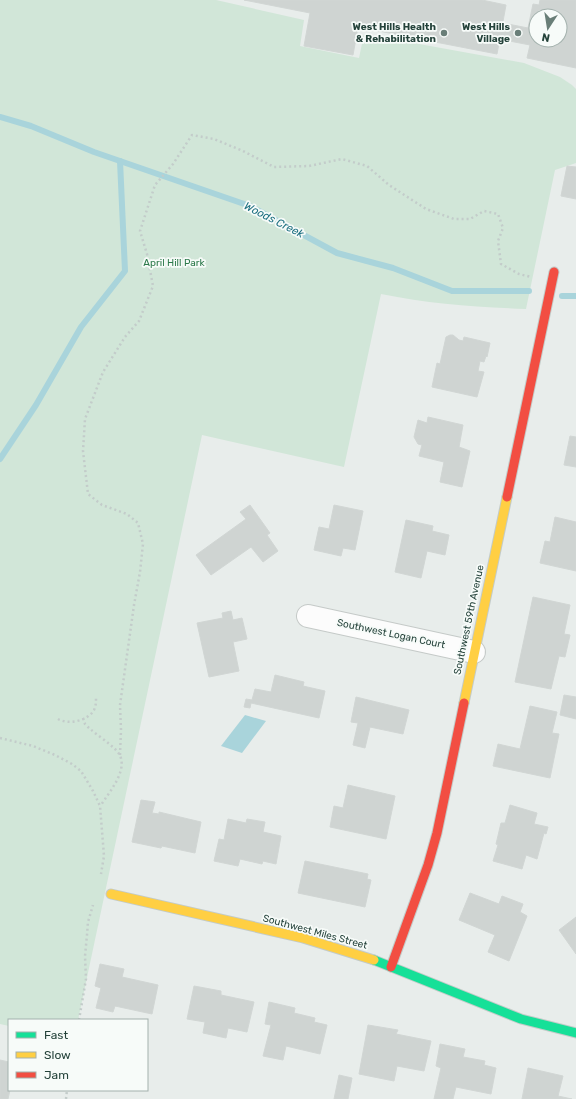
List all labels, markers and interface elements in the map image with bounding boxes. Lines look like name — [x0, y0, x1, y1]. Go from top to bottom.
north arrow — [528, 8, 568, 48]
place label: West Hills Health & Rehabilitation — [353, 21, 436, 45]
place label: West Hills Village — [462, 21, 510, 45]
marker: West Hills Health & Rehabilitation — [439, 28, 449, 38]
marker: West Hills Village — [513, 28, 523, 38]
text: N — [541, 30, 551, 44]
water label: Woods Creek — [242, 199, 306, 241]
park label: April Hill Park — [143, 257, 206, 269]
street label: Southwest 59th Avenue — [451, 564, 487, 676]
street label: Southwest Logan Court — [336, 617, 446, 651]
street label: Southwest Miles Street — [261, 912, 369, 952]
legend — [8, 1019, 148, 1091]
text: Fast — [44, 1028, 68, 1042]
text: Slow — [44, 1048, 71, 1062]
text: Jam — [44, 1068, 69, 1082]

